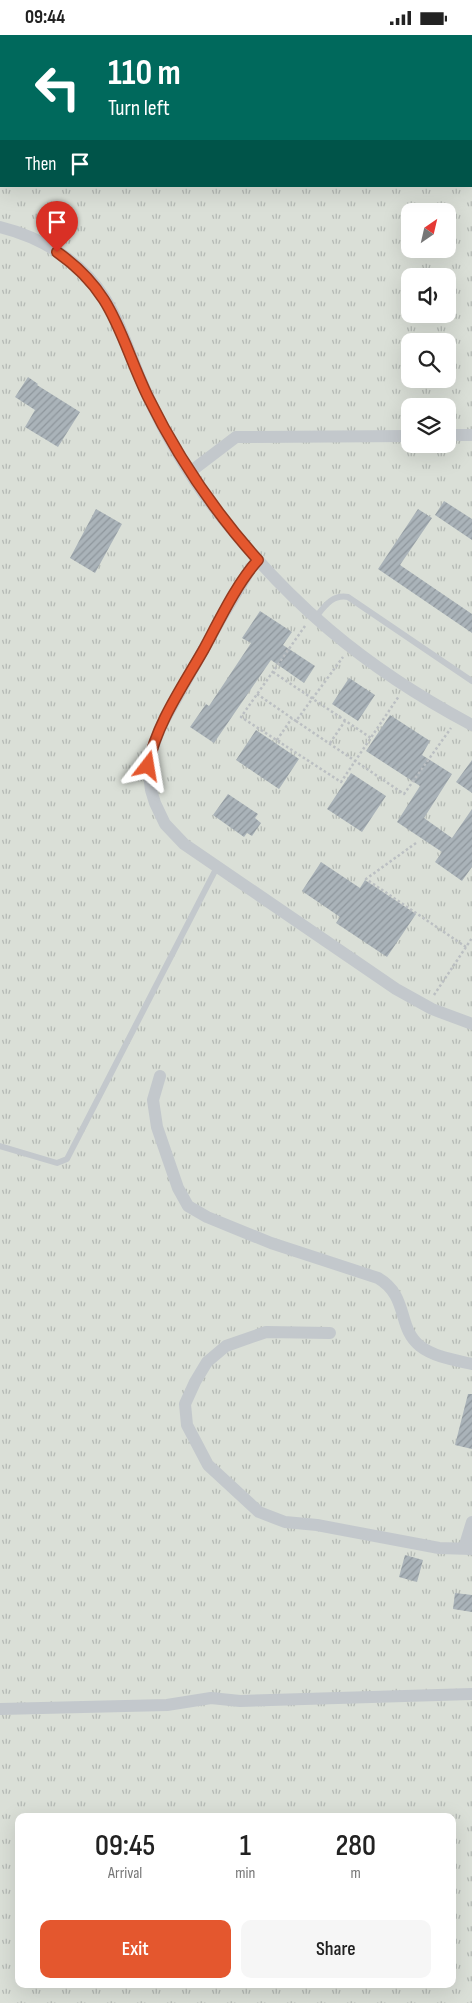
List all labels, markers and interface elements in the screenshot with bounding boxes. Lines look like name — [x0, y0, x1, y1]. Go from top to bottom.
text: 09:44 — [25, 6, 65, 29]
text: 110 m — [108, 52, 181, 95]
icon: left — [25, 55, 90, 120]
text: Turn left — [108, 95, 170, 122]
icon: arrive — [66, 150, 94, 178]
text: Then — [25, 153, 56, 176]
pin — [36, 201, 78, 252]
north arrow — [401, 203, 456, 257]
map controls — [401, 203, 456, 453]
icon: arrive — [43, 208, 71, 236]
button: sound — [401, 268, 456, 323]
button: search — [401, 333, 456, 388]
button: layers — [401, 398, 456, 453]
position arrow — [121, 739, 173, 791]
text: 09:45 — [95, 1828, 155, 1864]
text: 1 — [240, 1828, 251, 1864]
text: 280 — [335, 1828, 376, 1864]
text: Arrival — [108, 1864, 142, 1883]
text: min — [235, 1864, 255, 1883]
text: m — [351, 1864, 361, 1883]
button: Exit — [40, 1920, 231, 1978]
button: Share — [241, 1920, 431, 1978]

